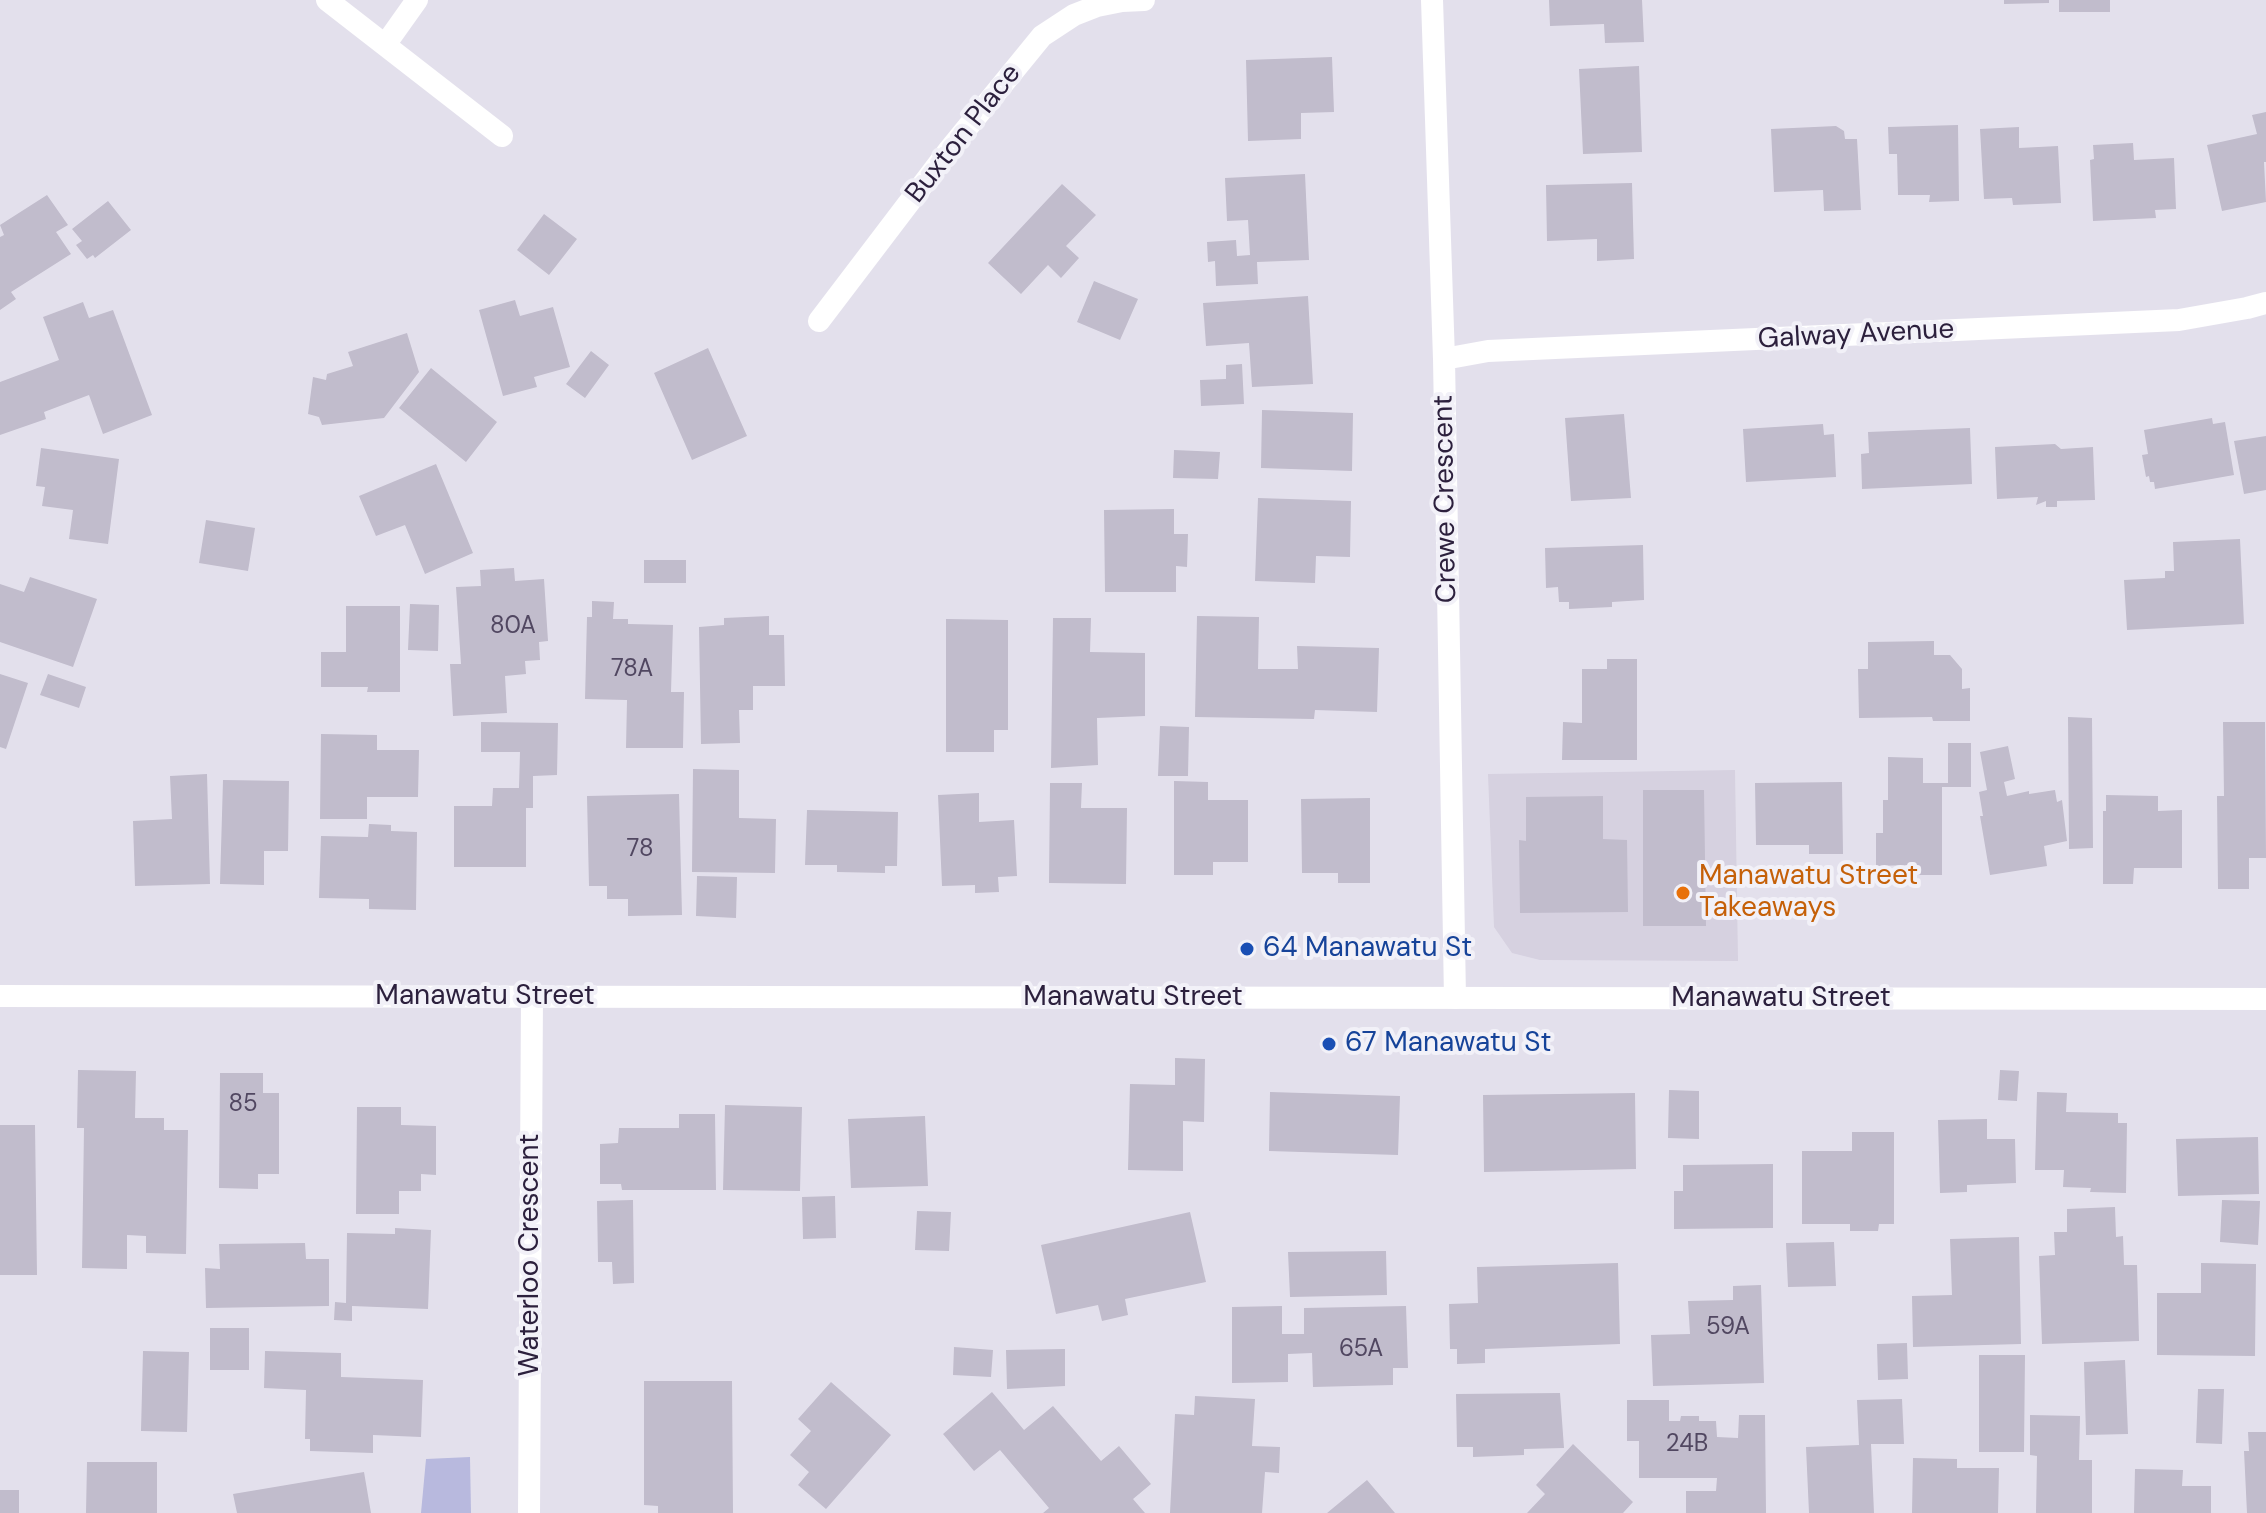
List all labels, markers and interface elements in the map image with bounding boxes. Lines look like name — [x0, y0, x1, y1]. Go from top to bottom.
street label: Buxton Place — [899, 58, 1029, 210]
street label: Galway Avenue — [1757, 313, 1955, 357]
street label: Crewe Crescent — [1427, 395, 1465, 603]
house number: 80A — [490, 613, 536, 641]
house number: 78A — [611, 656, 653, 684]
house number: 78 — [627, 836, 653, 864]
place label: Manawatu Street Takeaways — [1699, 860, 1918, 926]
marker: Manawatu Street Takeaways — [1674, 884, 1692, 902]
place label: 64 Manawatu St — [1263, 932, 1472, 966]
marker: 64 Manawatu St — [1238, 940, 1256, 958]
street label: Manawatu Street — [375, 980, 595, 1014]
street label: Manawatu Street — [1023, 981, 1243, 1015]
street label: Manawatu Street — [1671, 982, 1891, 1016]
place label: 67 Manawatu St — [1345, 1027, 1551, 1061]
marker: 67 Manawatu St — [1320, 1035, 1338, 1053]
house number: 85 — [228, 1091, 258, 1119]
street label: Waterloo Crescent — [514, 1133, 548, 1377]
house number: 59A — [1706, 1314, 1750, 1342]
house number: 65A — [1339, 1336, 1383, 1364]
house number: 24B — [1666, 1431, 1708, 1459]

